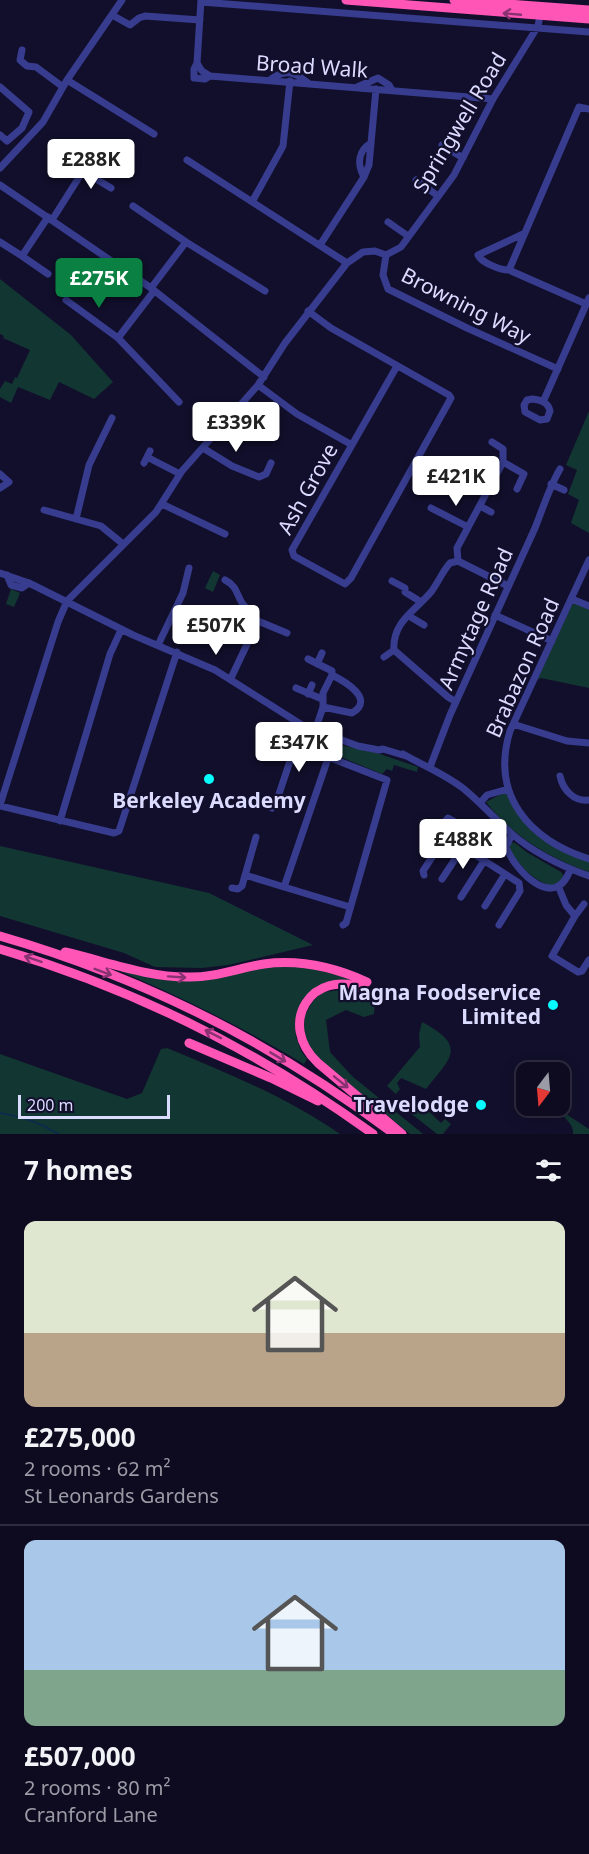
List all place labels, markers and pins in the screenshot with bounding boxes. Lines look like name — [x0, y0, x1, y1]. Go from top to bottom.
pin: £288K — [49, 139, 133, 190]
pin: £275K — [57, 258, 141, 309]
pin: £339K — [194, 402, 278, 453]
pin: £421K — [414, 456, 498, 507]
pin: £507K — [174, 605, 258, 656]
pin: £347K — [257, 722, 341, 773]
marker: Berkeley Academy — [202, 772, 216, 786]
place label: Berkeley Academy — [112, 786, 306, 814]
pin: £488K — [421, 819, 505, 870]
place label: Magna Foodservice Limited — [338, 978, 541, 1030]
marker: Magna Foodservice Limited — [546, 998, 560, 1012]
place label: Travelodge — [353, 1090, 469, 1118]
marker: Travelodge — [474, 1098, 488, 1112]

